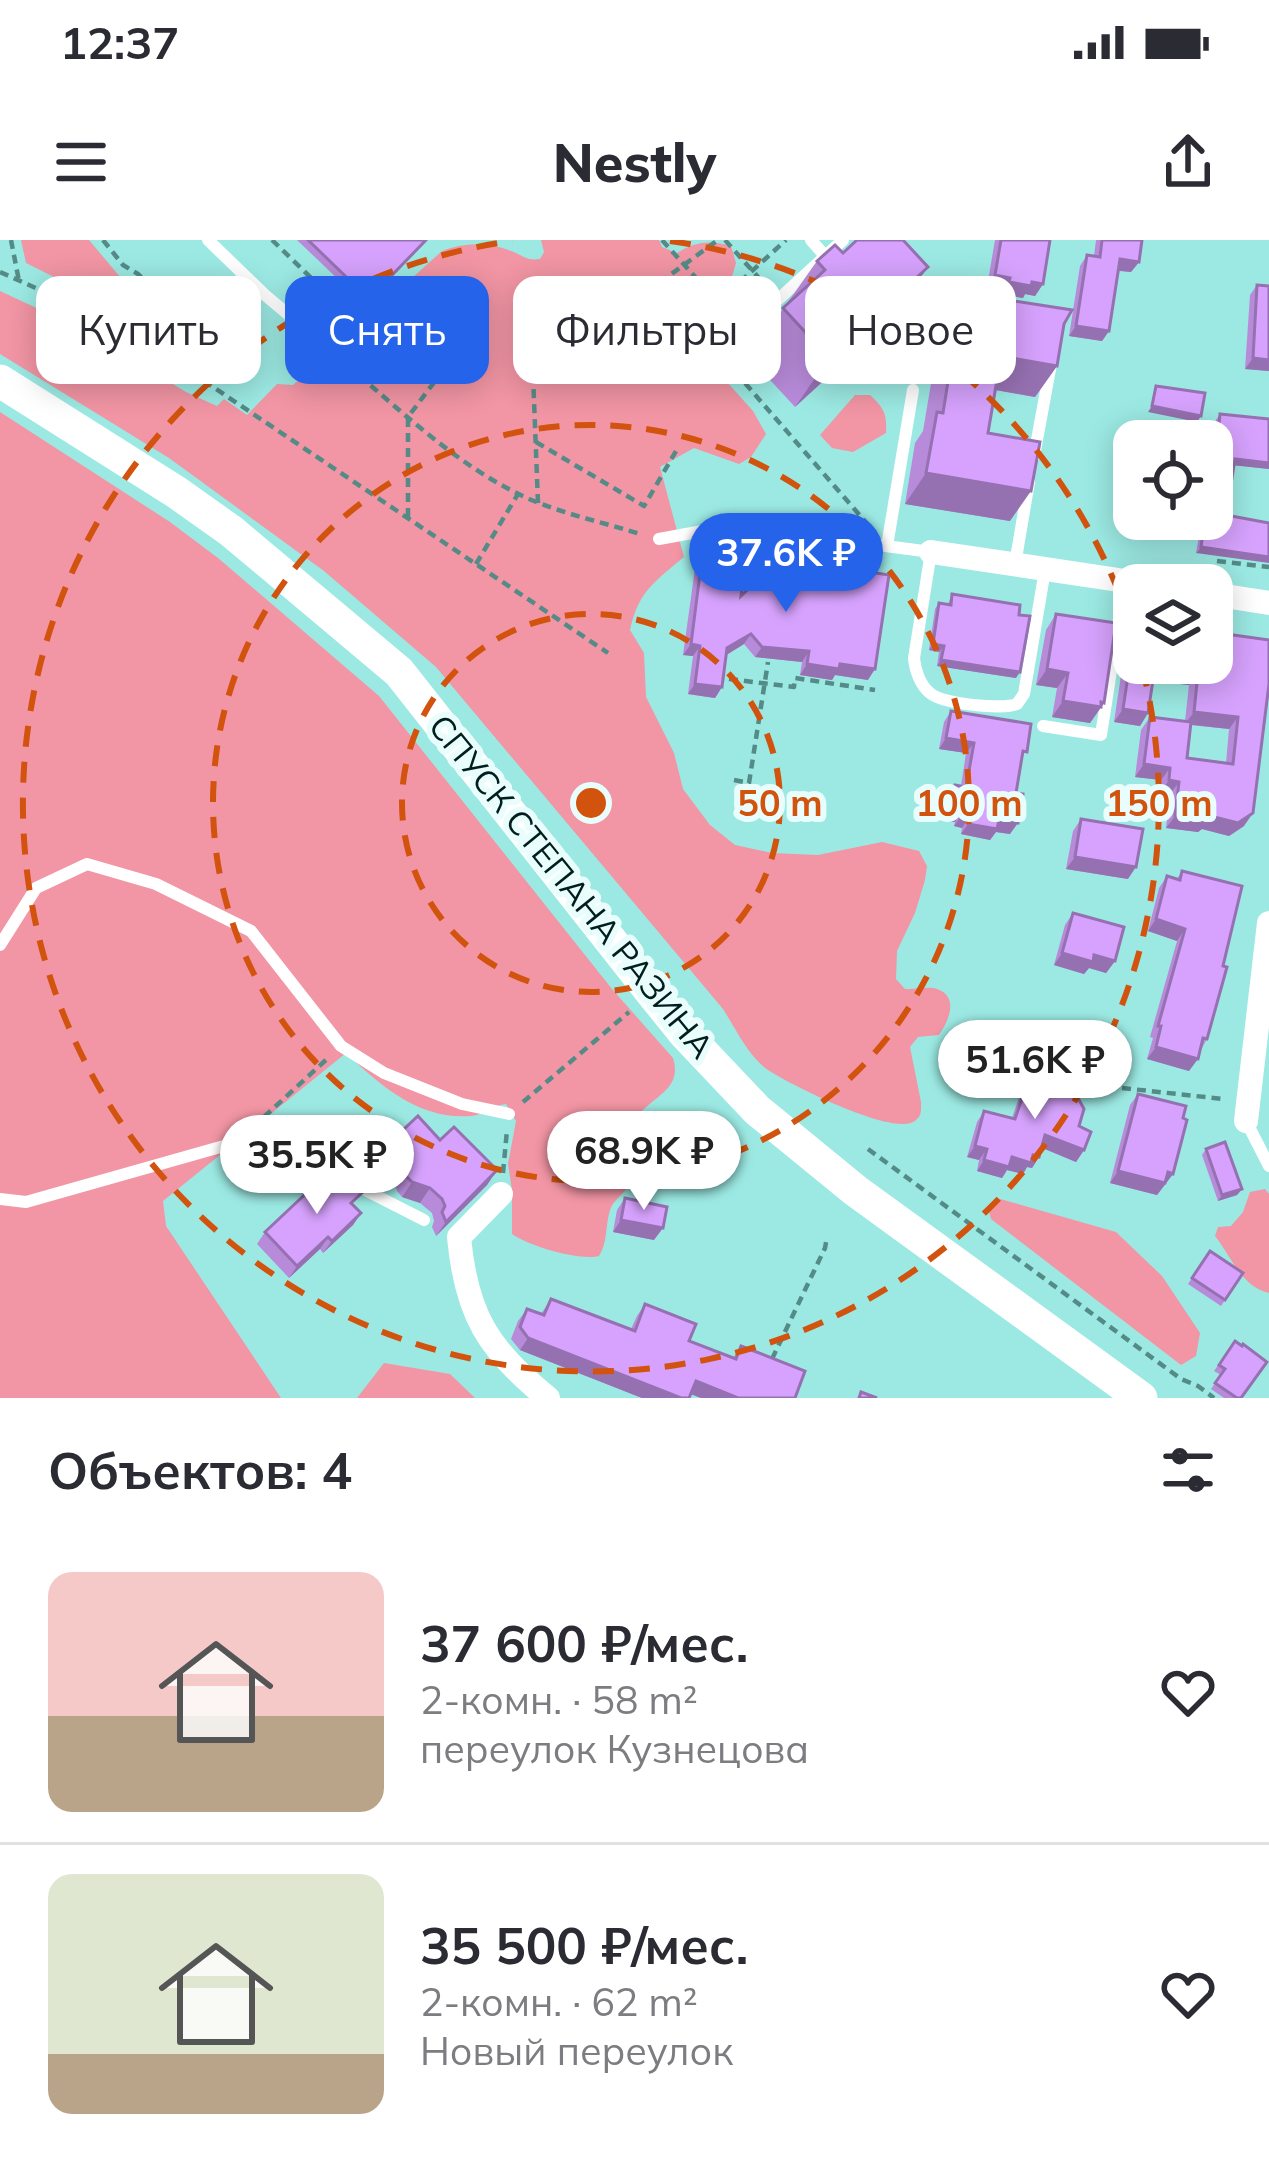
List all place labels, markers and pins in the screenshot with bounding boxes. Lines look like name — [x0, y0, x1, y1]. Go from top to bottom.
pin: 37.6K ₽ — [675, 513, 897, 615]
centre of rings — [570, 782, 612, 824]
pin: 51.6K ₽ — [924, 1020, 1146, 1122]
pin: 68.9K ₽ — [533, 1111, 755, 1213]
pin: 35.5K ₽ — [206, 1115, 428, 1217]

